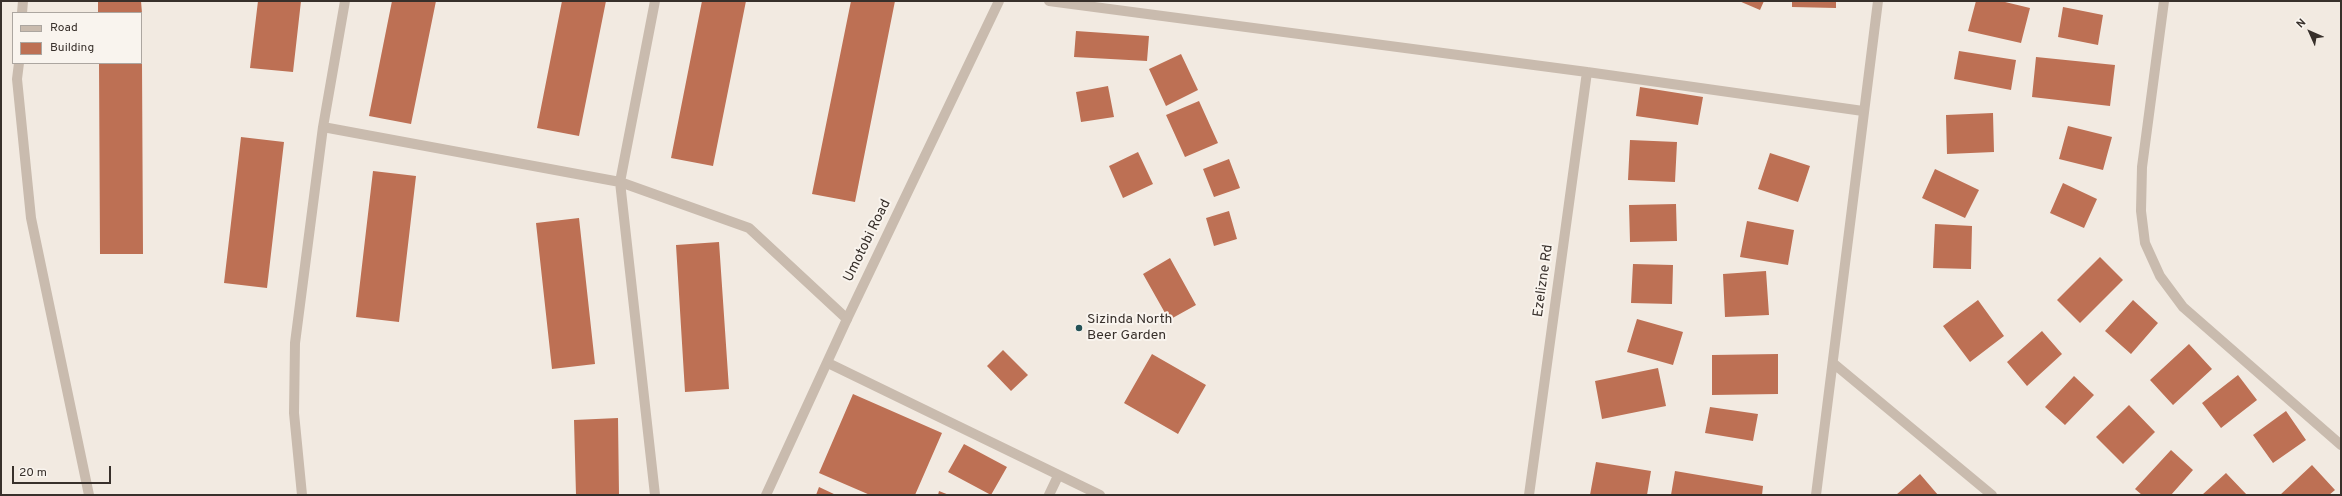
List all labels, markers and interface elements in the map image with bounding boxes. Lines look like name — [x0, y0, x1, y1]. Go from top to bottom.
legend — [12, 12, 142, 64]
north arrow — [2290, 12, 2330, 52]
text: N — [2294, 16, 2309, 31]
text: Road — [50, 20, 78, 36]
text: Building — [50, 40, 94, 56]
street label: Umotobi Road — [841, 197, 895, 285]
street label: Ezelizne Rd — [1531, 244, 1557, 318]
place label: Sizinda North Beer Garden — [1087, 312, 1172, 344]
marker: Sizinda North Beer Garden — [1074, 323, 1084, 333]
scale bar — [14, 458, 113, 484]
text: 20 m — [19, 465, 47, 481]

